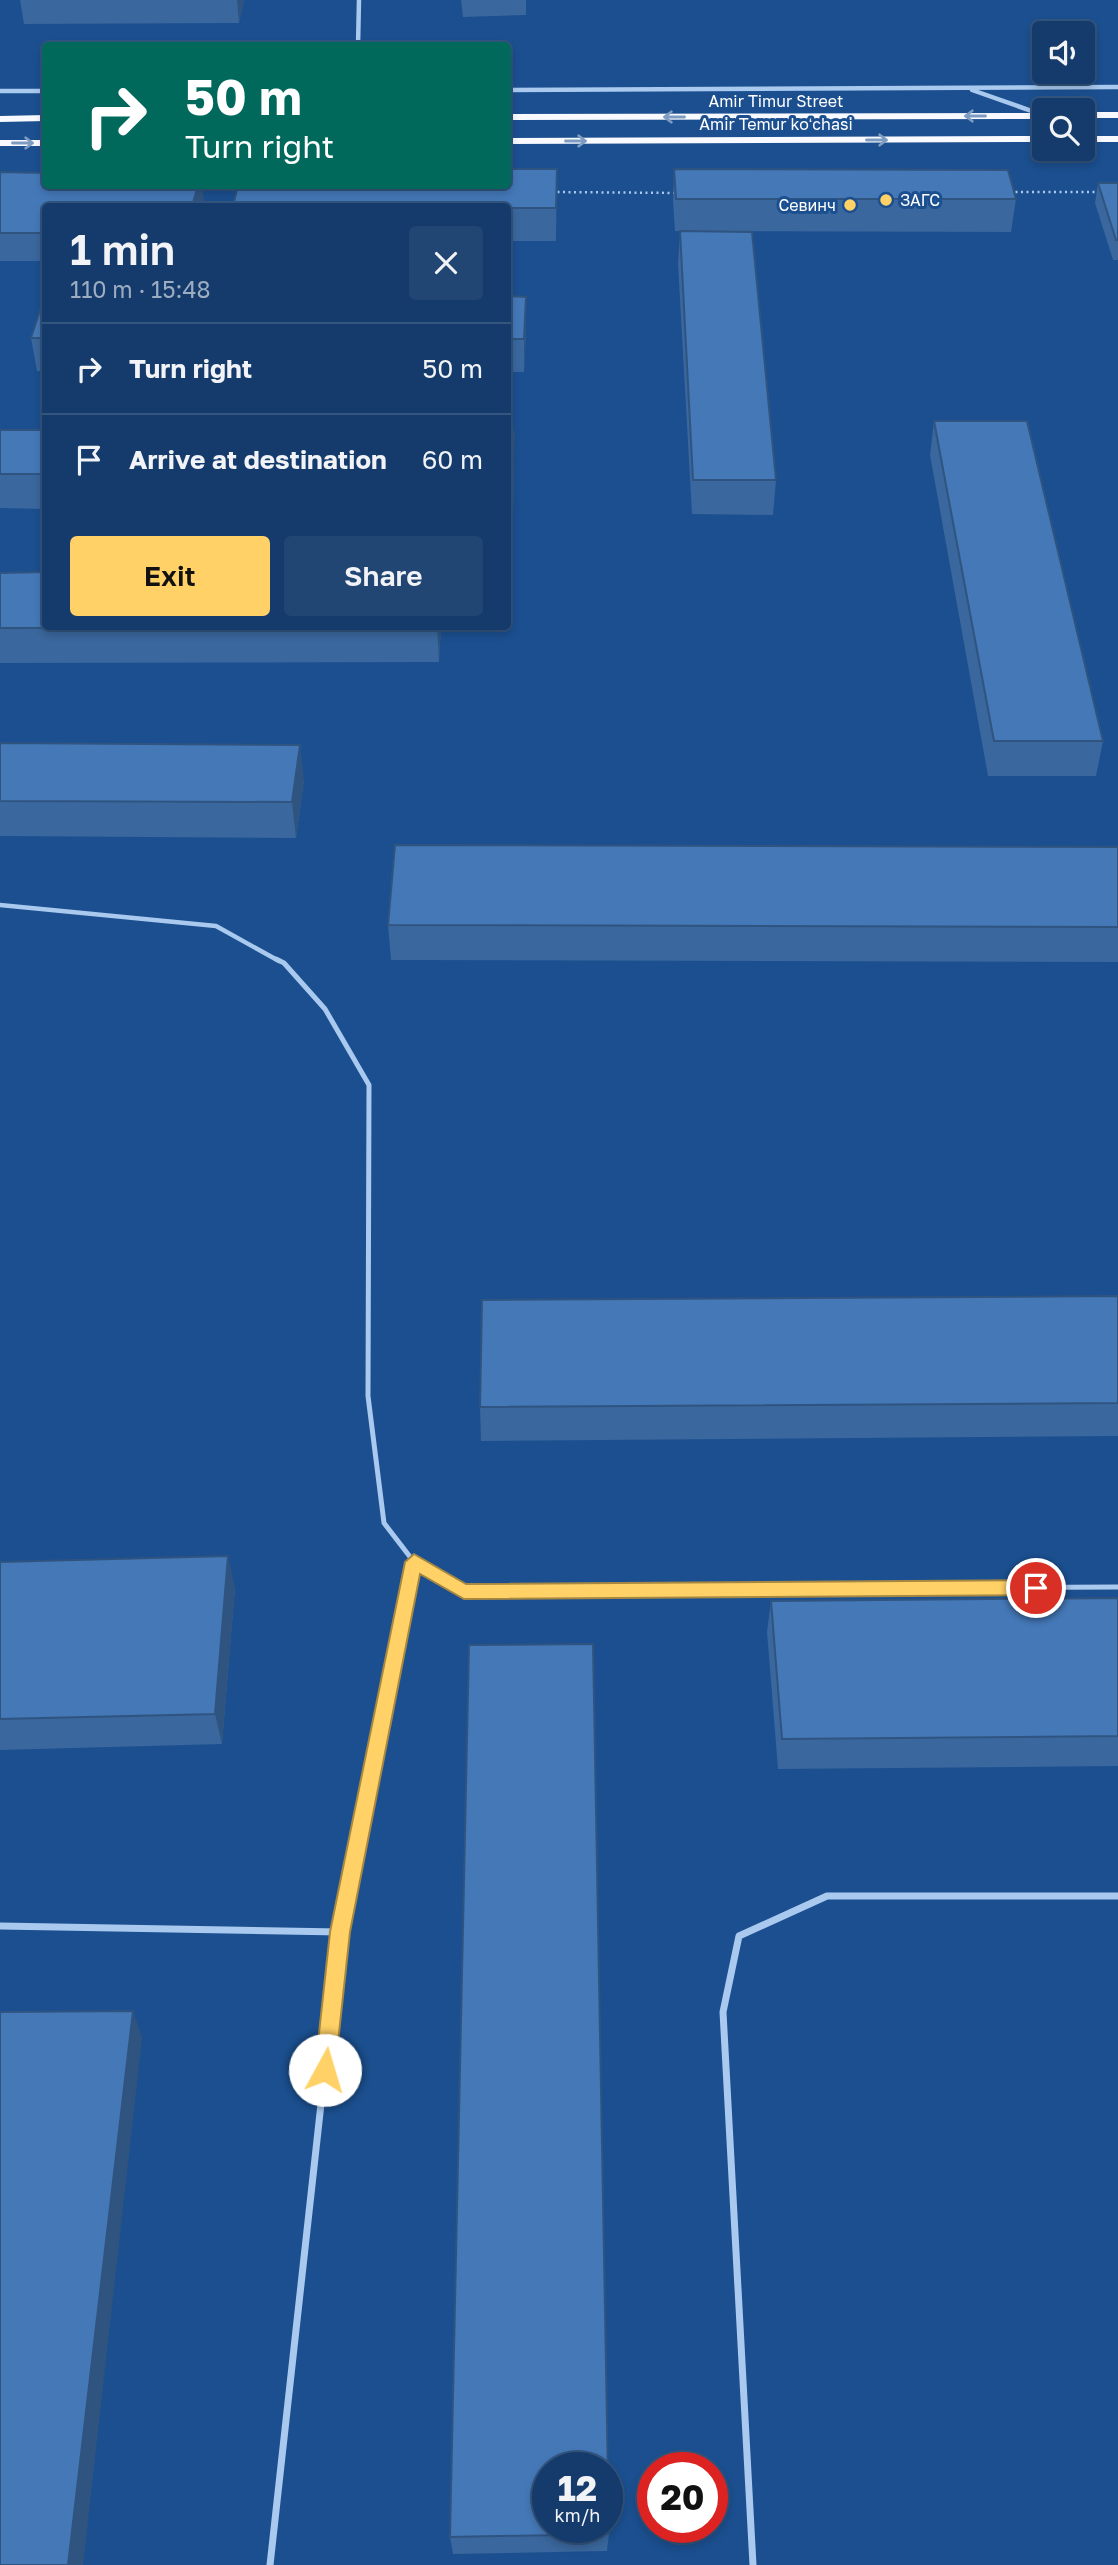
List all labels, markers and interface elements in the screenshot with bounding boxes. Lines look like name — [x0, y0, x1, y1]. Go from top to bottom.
map controls — [1032, 21, 1095, 161]
button: sound — [1032, 21, 1095, 84]
text: 50 m — [185, 67, 302, 126]
icon: right — [70, 70, 161, 161]
street label: Amir Timur Street — [708, 91, 844, 111]
button: search — [1032, 98, 1095, 161]
one-way arrow — [964, 109, 987, 123]
one-way arrow — [663, 110, 686, 124]
street label: Amir Temur koʻchasi — [699, 114, 853, 134]
text: Turn right — [185, 127, 334, 165]
one-way arrow — [865, 133, 888, 146]
one-way arrow — [564, 134, 587, 148]
one-way arrow — [11, 136, 34, 150]
place label: ЗАГС — [900, 190, 940, 210]
marker: ЗАГС — [878, 192, 894, 208]
place label: Севинч — [778, 195, 836, 215]
marker: Севинч — [842, 197, 858, 213]
text: 1 min — [70, 224, 175, 274]
button: close — [409, 226, 483, 300]
text: 110 m · 15:48 — [70, 275, 211, 303]
icon: right — [70, 350, 108, 388]
text: Turn right — [129, 353, 252, 384]
text: 50 m — [422, 353, 483, 384]
icon: arrive — [70, 441, 108, 479]
text: Arrive at destination — [129, 444, 387, 475]
text: 60 m — [422, 444, 483, 475]
button: Exit — [70, 536, 270, 616]
button: Share — [284, 536, 483, 616]
pin — [1006, 1558, 1066, 1618]
icon: arrive — [1017, 1569, 1055, 1607]
position arrow — [288, 2033, 362, 2107]
speed limit sign: 20 — [637, 2452, 728, 2543]
text: 12 — [558, 2467, 597, 2509]
text: km/h — [555, 2504, 600, 2526]

